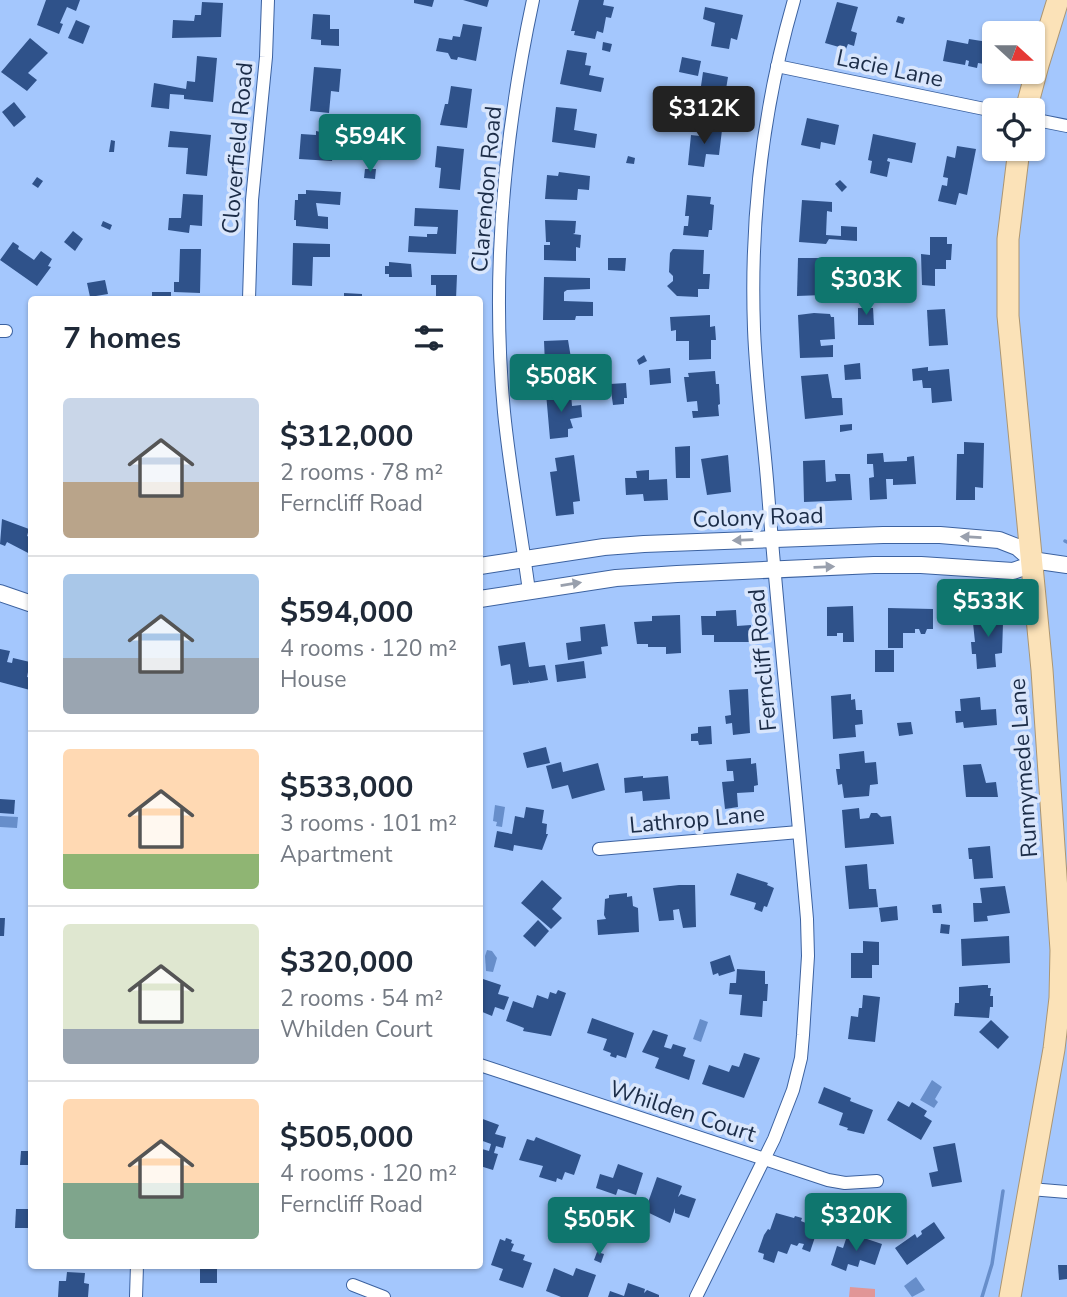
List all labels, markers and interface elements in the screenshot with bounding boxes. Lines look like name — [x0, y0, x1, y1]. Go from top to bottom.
north arrow — [982, 21, 1045, 84]
map controls — [982, 21, 1045, 161]
street label: Lacie Lane — [833, 42, 946, 95]
street label: Cloverfield Road — [215, 61, 260, 235]
pin: $312K — [655, 86, 753, 146]
text: $312K — [669, 93, 739, 124]
button: locate — [982, 98, 1045, 161]
street label: Clarendon Road — [464, 105, 509, 273]
pin: $594K — [321, 114, 419, 174]
text: $594K — [335, 121, 405, 152]
pin: $303K — [817, 258, 915, 317]
text: $303K — [831, 264, 901, 295]
text: 7 homes — [63, 318, 181, 359]
icon: filters — [410, 319, 448, 357]
pin: $508K — [512, 354, 610, 414]
text: $508K — [526, 361, 596, 392]
text: $312,000 — [280, 416, 413, 457]
icon: home — [119, 426, 203, 510]
text: 2 rooms · 78 m² — [280, 457, 443, 488]
text: Ferncliff Road — [280, 488, 423, 519]
street label: Colony Road — [692, 500, 824, 535]
one-way arrow — [960, 532, 982, 543]
one-way arrow — [732, 534, 754, 546]
one-way arrow — [813, 562, 835, 573]
one-way arrow — [560, 578, 582, 589]
pin: $533K — [939, 580, 1037, 639]
text: $533K — [953, 586, 1023, 617]
street label: Ferncliff Road — [741, 587, 784, 732]
text: $594,000 — [280, 592, 413, 633]
icon: home — [119, 602, 203, 686]
text: 4 rooms · 120 m² — [280, 633, 457, 664]
text: House — [280, 664, 347, 695]
street label: Runnymede Lane — [1002, 677, 1045, 859]
text: $533,000 — [280, 767, 413, 808]
icon: home — [119, 777, 203, 861]
street label: Lathrop Lane — [628, 798, 766, 841]
text: 3 rooms · 101 m² — [280, 808, 457, 839]
text: Apartment — [280, 839, 392, 870]
text: $320,000 — [280, 942, 413, 983]
icon: home — [119, 952, 203, 1036]
text: 2 rooms · 54 m² — [280, 983, 443, 1014]
text: Whilden Court — [280, 1014, 432, 1045]
street label: Whilden Court — [606, 1073, 761, 1150]
text: $505,000 — [280, 1117, 413, 1158]
icon: home — [119, 1127, 203, 1211]
text: 4 rooms · 120 m² — [280, 1158, 457, 1189]
text: Ferncliff Road — [280, 1189, 423, 1220]
pin: $320K — [807, 1194, 905, 1253]
pin: $505K — [550, 1198, 648, 1257]
text: $320K — [821, 1200, 891, 1231]
text: $505K — [564, 1204, 634, 1235]

